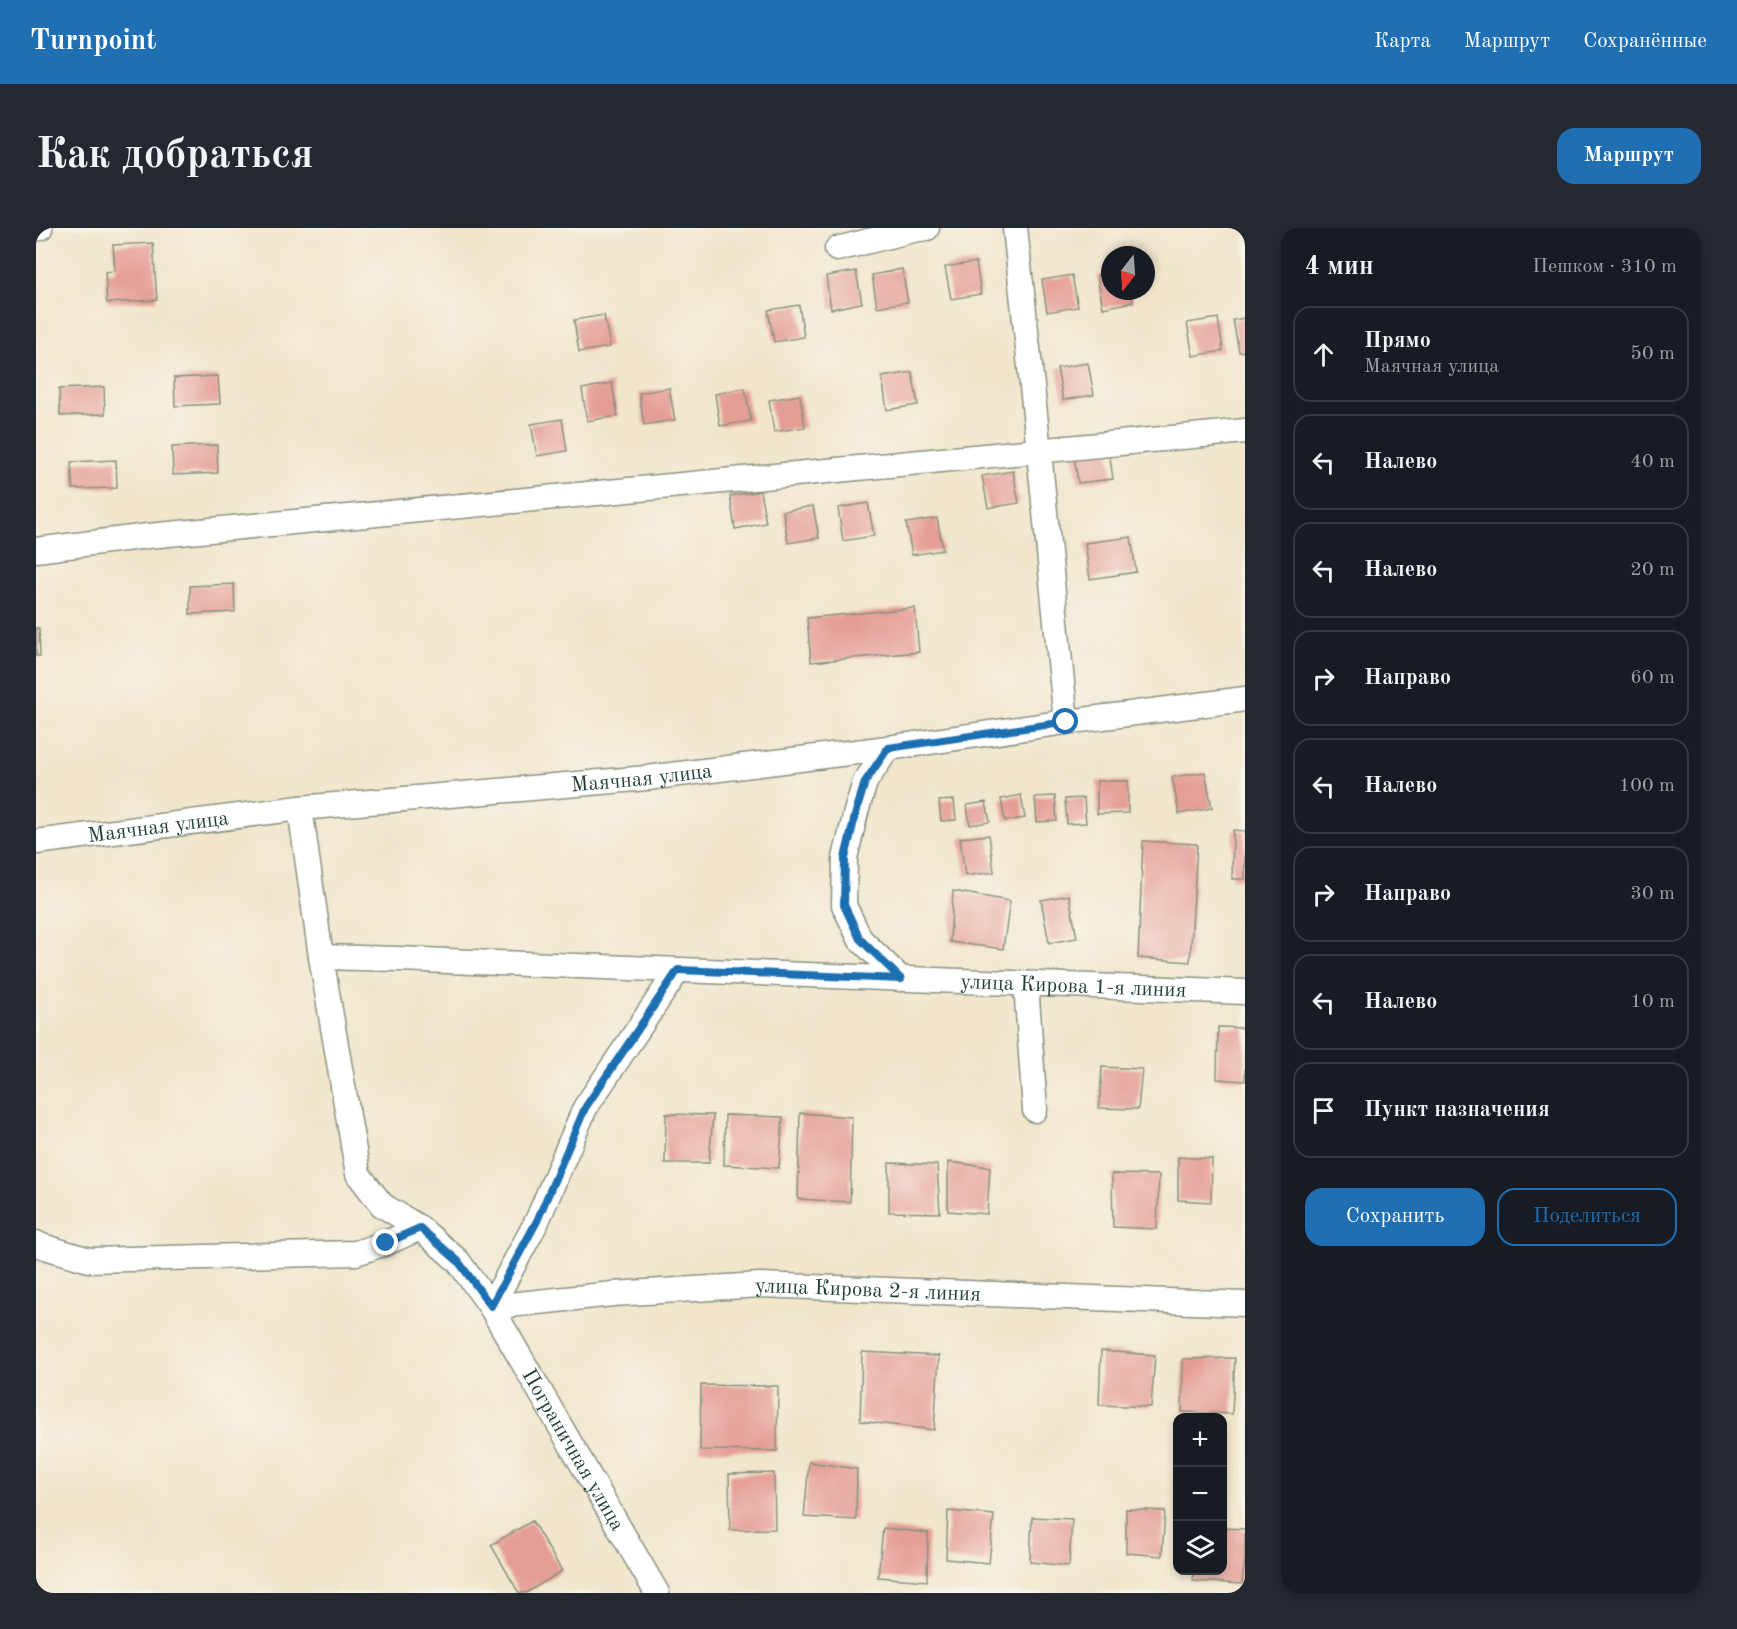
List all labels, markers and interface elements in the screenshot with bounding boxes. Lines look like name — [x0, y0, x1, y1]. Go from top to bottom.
text: Turnpoint — [30, 28, 157, 56]
text: Карта — [1374, 31, 1431, 52]
text: Маршрут — [1464, 31, 1550, 52]
text: Сохранённые — [1583, 31, 1707, 52]
button: Маршрут — [1557, 128, 1701, 184]
text: Как добраться — [36, 135, 313, 177]
north arrow — [1101, 246, 1155, 300]
text: 4 мин — [1305, 254, 1374, 280]
text: Пешком · 310 m — [1532, 257, 1677, 277]
text: Прямо — [1364, 330, 1431, 352]
icon: ahead — [1307, 338, 1340, 371]
text: 50 m — [1630, 344, 1675, 364]
text: Маячная улица — [1364, 357, 1499, 377]
icon: left — [1307, 446, 1340, 479]
text: Налево — [1364, 451, 1437, 473]
text: 40 m — [1630, 452, 1675, 472]
icon: left — [1307, 554, 1340, 587]
text: Налево — [1364, 559, 1437, 581]
text: 20 m — [1630, 560, 1675, 580]
icon: right — [1307, 662, 1340, 695]
text: Направо — [1364, 667, 1451, 689]
text: 60 m — [1630, 668, 1675, 688]
route start — [1052, 708, 1078, 734]
street label: Маячная улица — [570, 761, 713, 797]
icon: left — [1307, 770, 1340, 803]
text: Налево — [1364, 775, 1437, 797]
text: 100 m — [1619, 776, 1675, 796]
street label: Маячная улица — [86, 808, 230, 847]
icon: right — [1307, 878, 1340, 911]
text: Направо — [1364, 883, 1451, 905]
text: 30 m — [1630, 884, 1675, 904]
street label: улица Кирова 1-я линия — [960, 972, 1187, 1002]
icon: left — [1307, 986, 1340, 1019]
text: Налево — [1364, 991, 1437, 1013]
text: 10 m — [1630, 992, 1675, 1012]
icon: arrive — [1307, 1094, 1340, 1127]
text: Пункт назначения — [1364, 1099, 1550, 1121]
button: Сохранить — [1305, 1188, 1485, 1246]
button: Поделиться — [1497, 1188, 1677, 1246]
route end — [372, 1229, 398, 1255]
street label: улица Кирова 2-я линия — [754, 1276, 981, 1306]
street label: Пограничная улица — [517, 1366, 628, 1535]
map controls — [1173, 1413, 1227, 1575]
button: + — [1173, 1413, 1227, 1467]
button: − — [1173, 1467, 1227, 1521]
button: layers — [1173, 1521, 1227, 1575]

